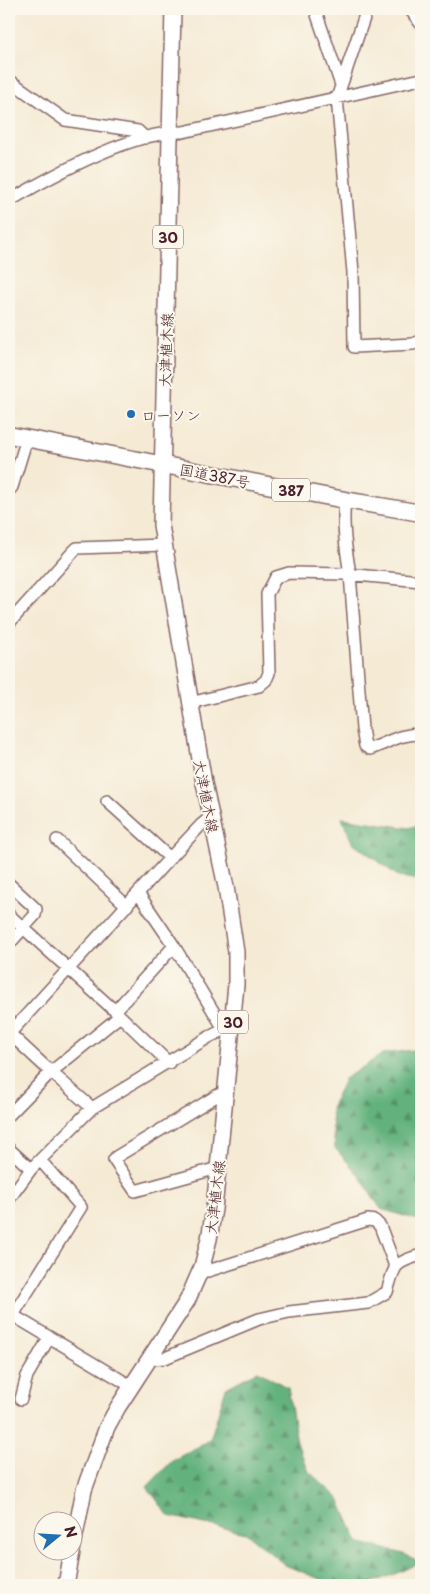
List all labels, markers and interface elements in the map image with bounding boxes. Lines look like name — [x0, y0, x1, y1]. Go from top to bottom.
road number: 30 — [153, 226, 183, 248]
street label: 大津植木線 — [152, 312, 178, 388]
place label: ローソン — [141, 403, 201, 426]
marker: ローソン — [125, 408, 137, 420]
street label: 国道387号 — [177, 457, 253, 493]
road number: 387 — [272, 478, 310, 502]
street label: 大津植木線 — [189, 757, 225, 835]
road number: 30 — [218, 1010, 248, 1034]
street label: 大津植木線 — [198, 1158, 230, 1236]
north arrow — [32, 1512, 82, 1562]
text: N — [59, 1523, 83, 1540]

